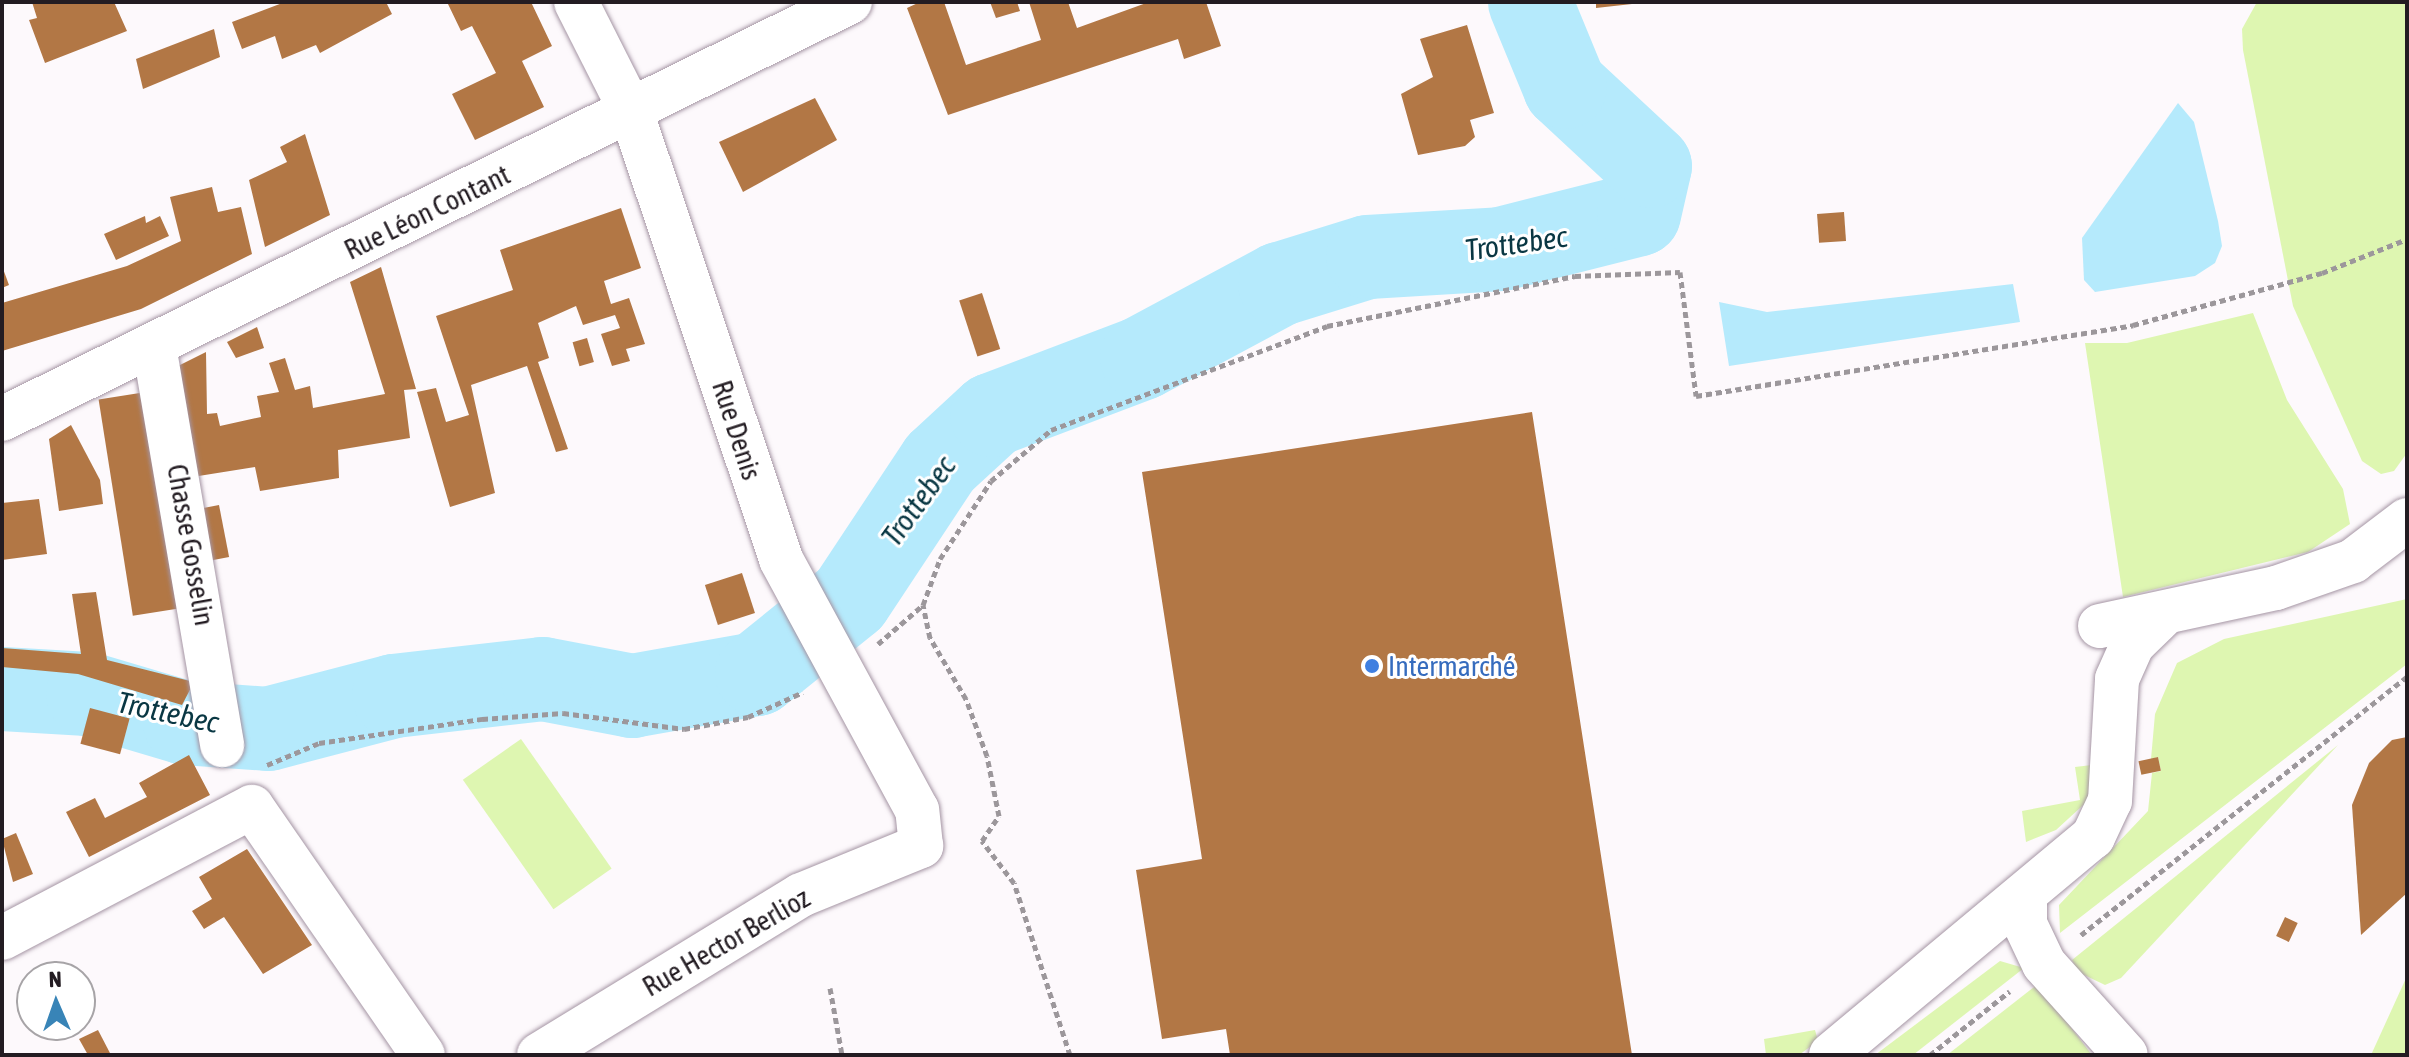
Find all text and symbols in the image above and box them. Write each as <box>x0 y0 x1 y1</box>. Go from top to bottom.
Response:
street label: Rue Léon Contant <box>339 157 515 267</box>
water label: Trottebec <box>1463 218 1569 268</box>
street label: Rue Denis <box>705 376 769 484</box>
water label: Trottebec <box>873 449 963 553</box>
street label: Chasse Gosselin <box>160 462 222 628</box>
place label: Intermarché <box>1388 649 1516 683</box>
marker: Intermarché <box>1363 657 1381 675</box>
water label: Trottebec <box>114 684 222 740</box>
street label: Rue Hector Berlioz <box>636 881 816 1003</box>
north arrow <box>16 961 96 1041</box>
text: N <box>48 966 62 992</box>

